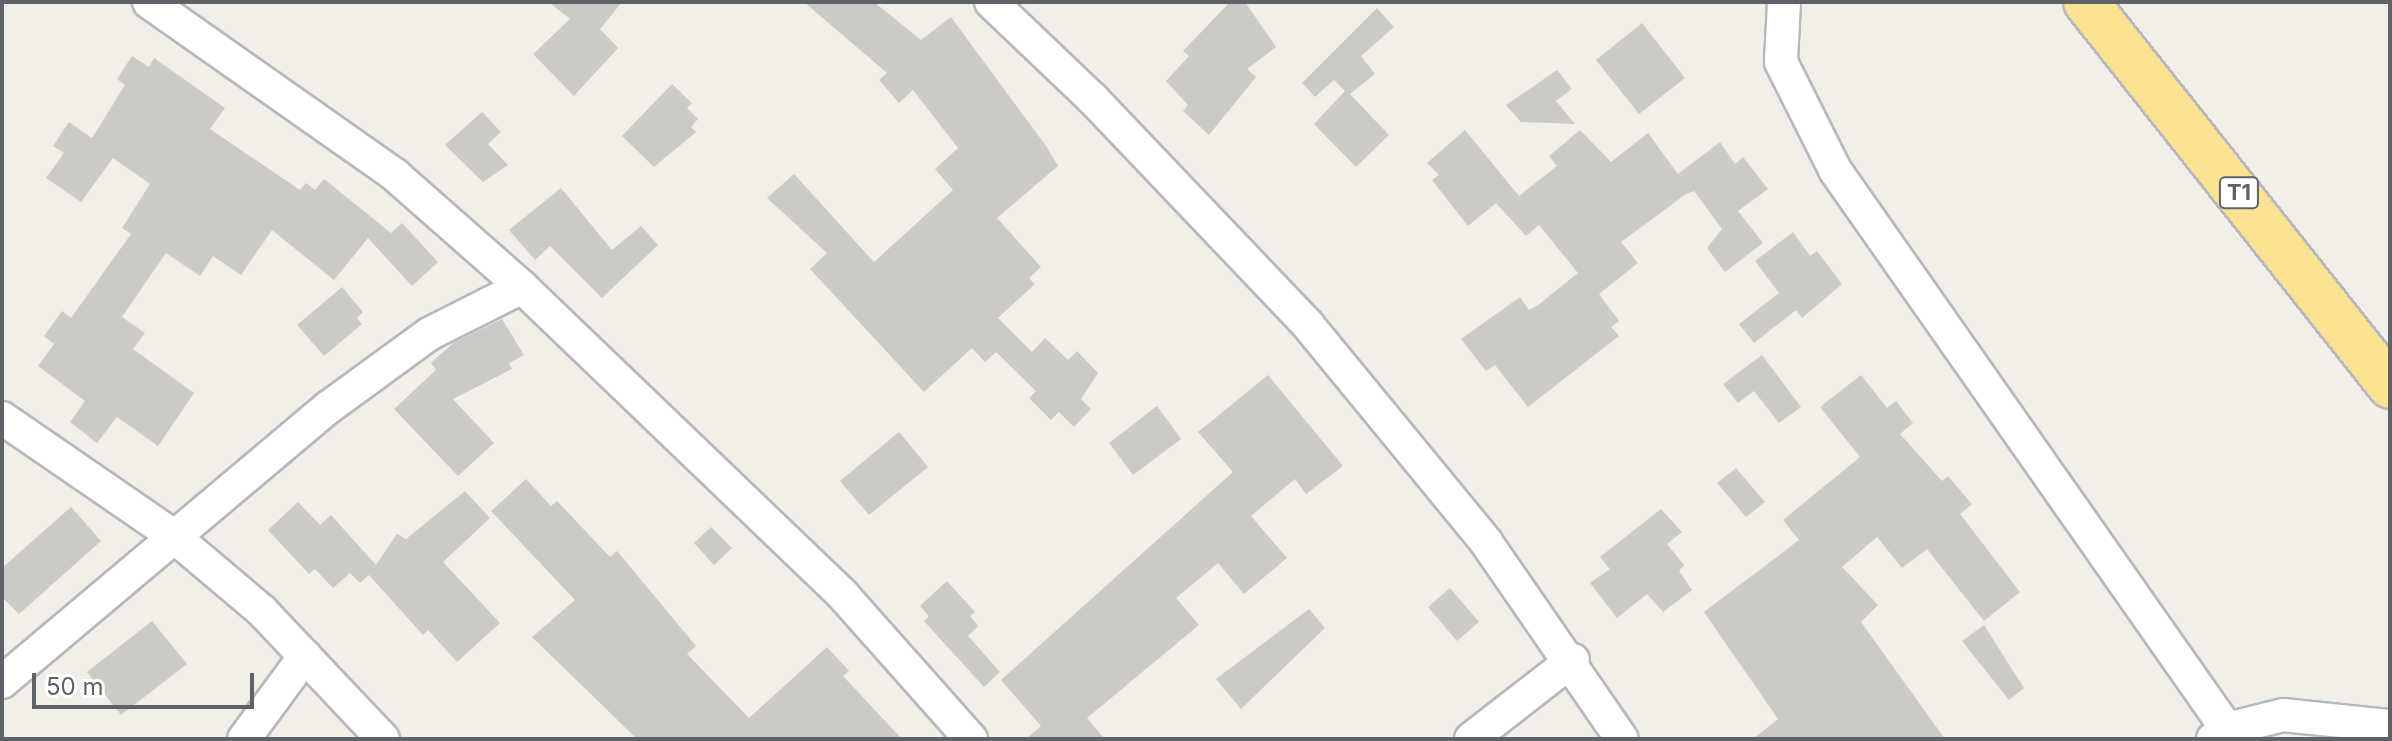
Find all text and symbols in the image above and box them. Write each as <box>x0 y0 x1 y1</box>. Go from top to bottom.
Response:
road number: T1 <box>2217 175 2261 211</box>
scale bar <box>36 657 258 707</box>
text: 50 m <box>46 672 104 701</box>

